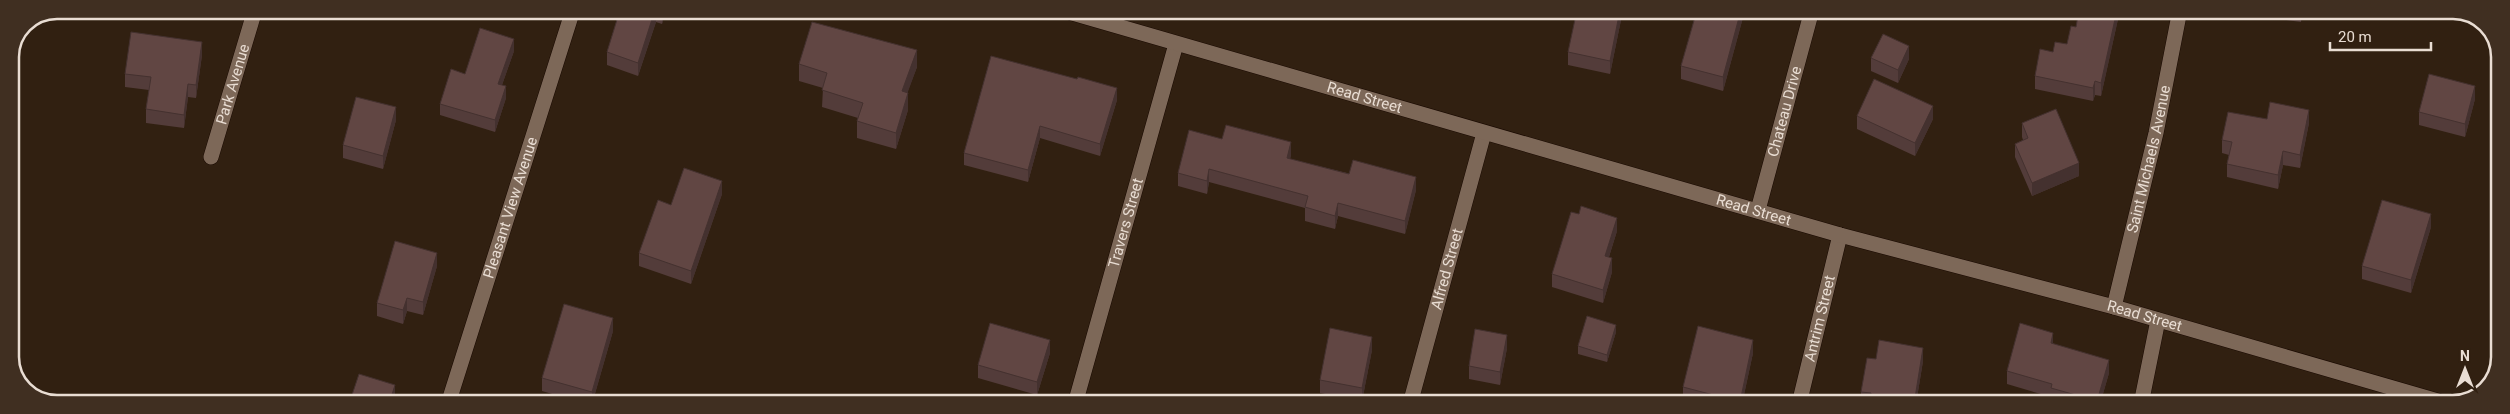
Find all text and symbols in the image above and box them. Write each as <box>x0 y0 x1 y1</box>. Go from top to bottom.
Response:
scale bar <box>2330 20 2431 52</box>
text: 20 m <box>2338 28 2372 46</box>
street label: Park Avenue <box>212 42 253 127</box>
street label: Chateau Drive <box>1764 64 1805 159</box>
street label: Read Street <box>1325 78 1404 117</box>
street label: Saint Michaels Avenue <box>2123 84 2174 235</box>
street label: Pleasant View Avenue <box>479 135 541 281</box>
street label: Travers Street <box>1105 176 1147 270</box>
street label: Read Street <box>1714 191 1793 229</box>
street label: Alfred Street <box>1427 226 1467 312</box>
street label: Antrim Street <box>1801 273 1839 364</box>
street label: Read Street <box>2105 297 2184 335</box>
north arrow <box>2440 344 2490 394</box>
text: N <box>2460 348 2470 364</box>

